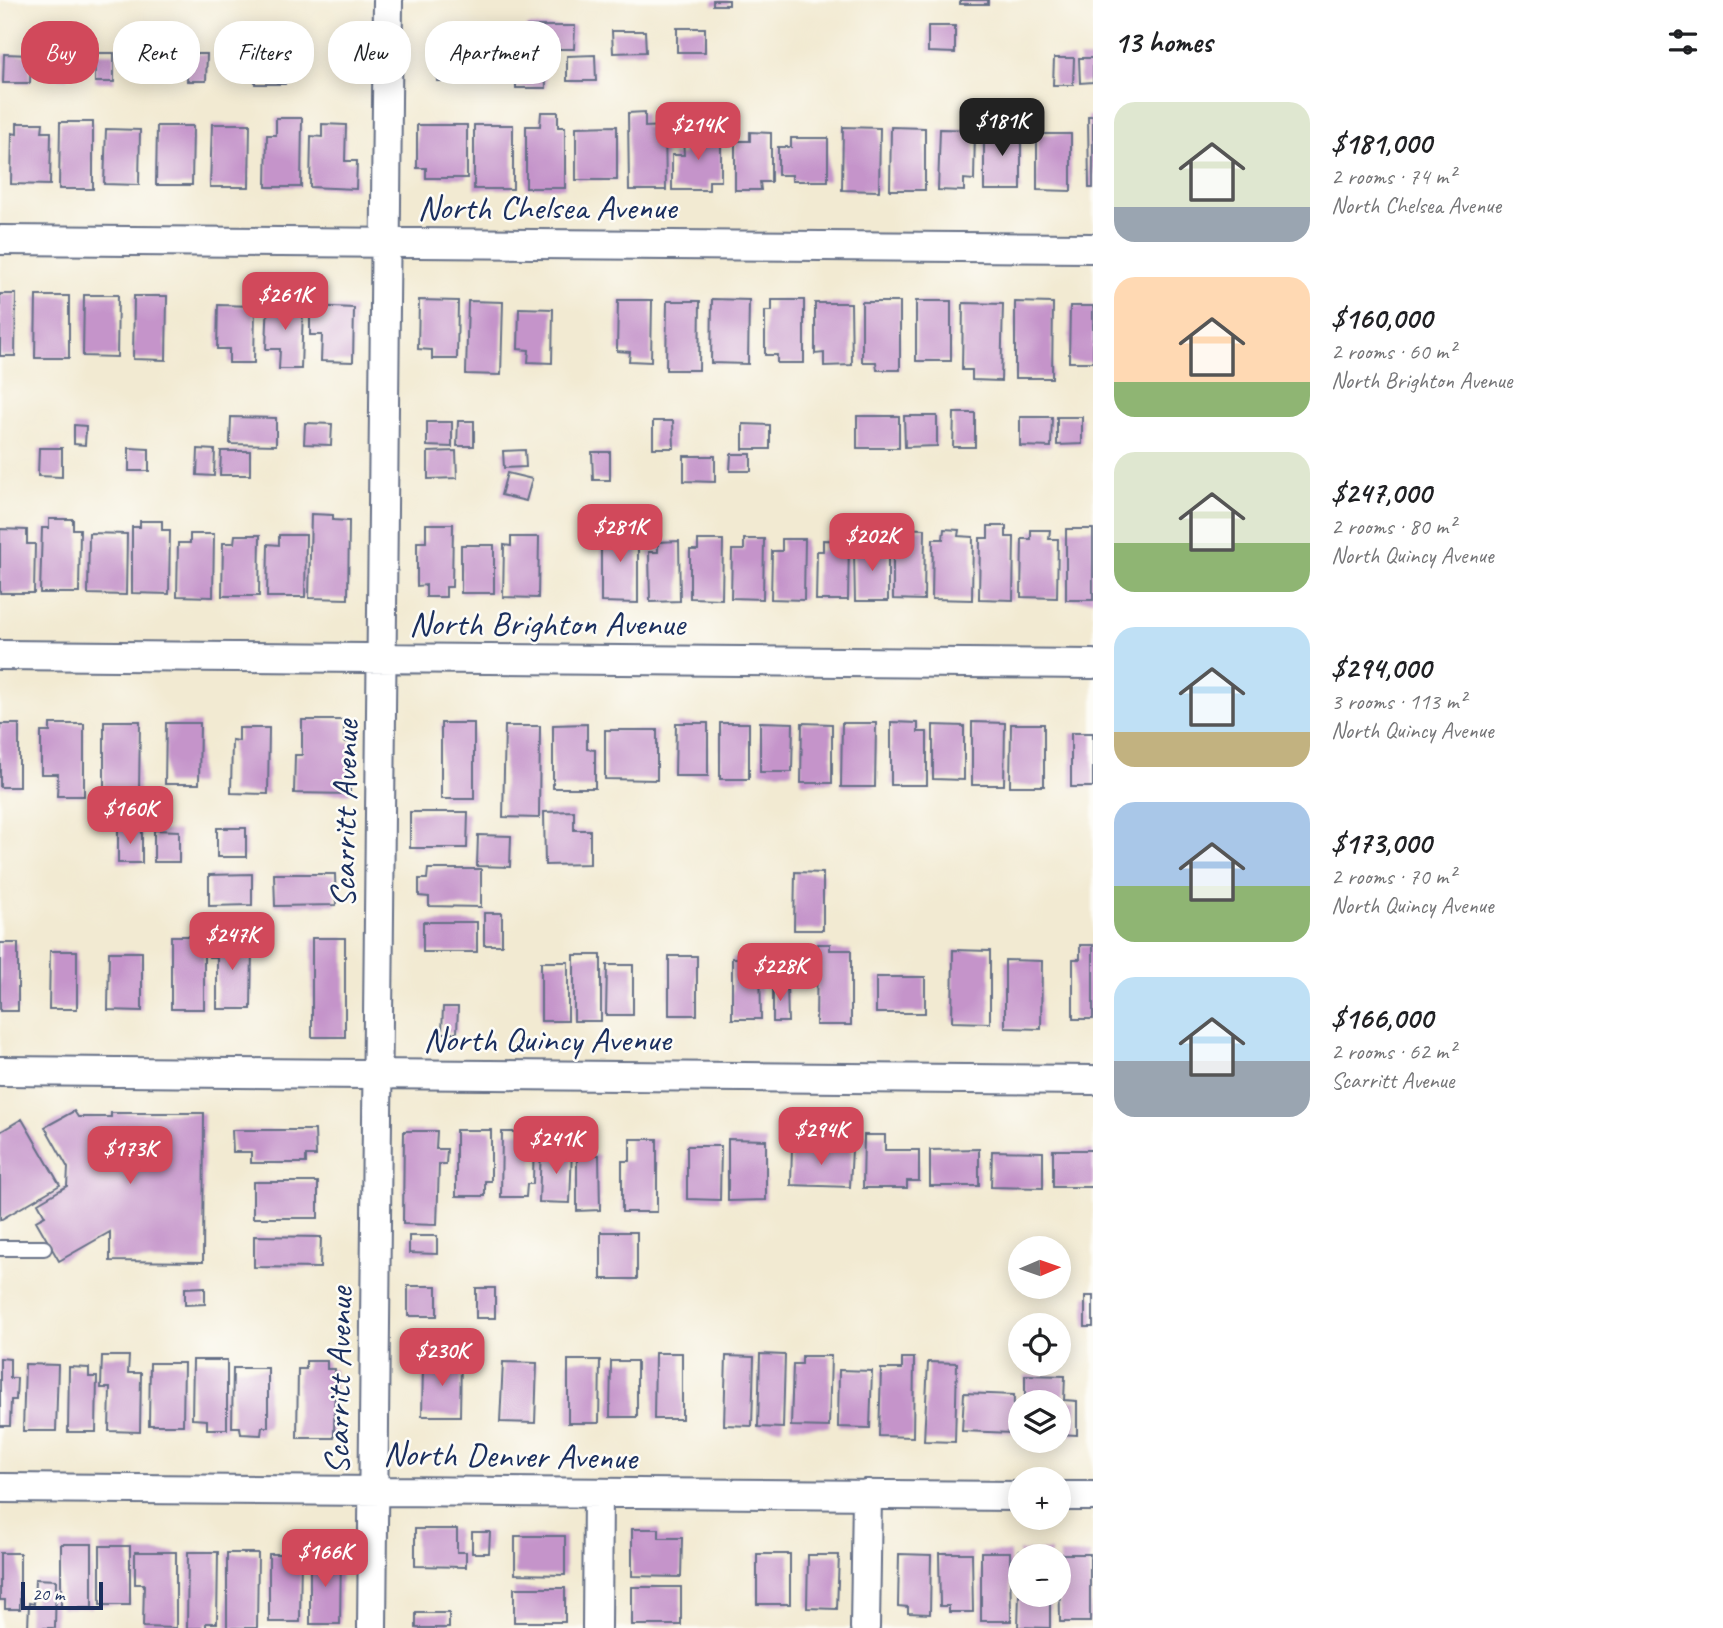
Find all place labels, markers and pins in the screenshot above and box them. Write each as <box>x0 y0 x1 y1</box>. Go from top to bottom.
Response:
pin: $181K <box>953 99 1051 158</box>
pin: $214K <box>649 102 747 162</box>
pin: $261K <box>236 272 334 332</box>
pin: $281K <box>571 504 669 564</box>
pin: $202K <box>823 514 921 573</box>
pin: $160K <box>81 786 179 846</box>
pin: $247K <box>183 912 281 972</box>
pin: $228K <box>731 944 829 1003</box>
pin: $294K <box>772 1108 870 1167</box>
pin: $241K <box>507 1116 605 1176</box>
pin: $173K <box>81 1126 179 1186</box>
pin: $230K <box>393 1328 491 1388</box>
pin: $166K <box>276 1530 374 1589</box>

